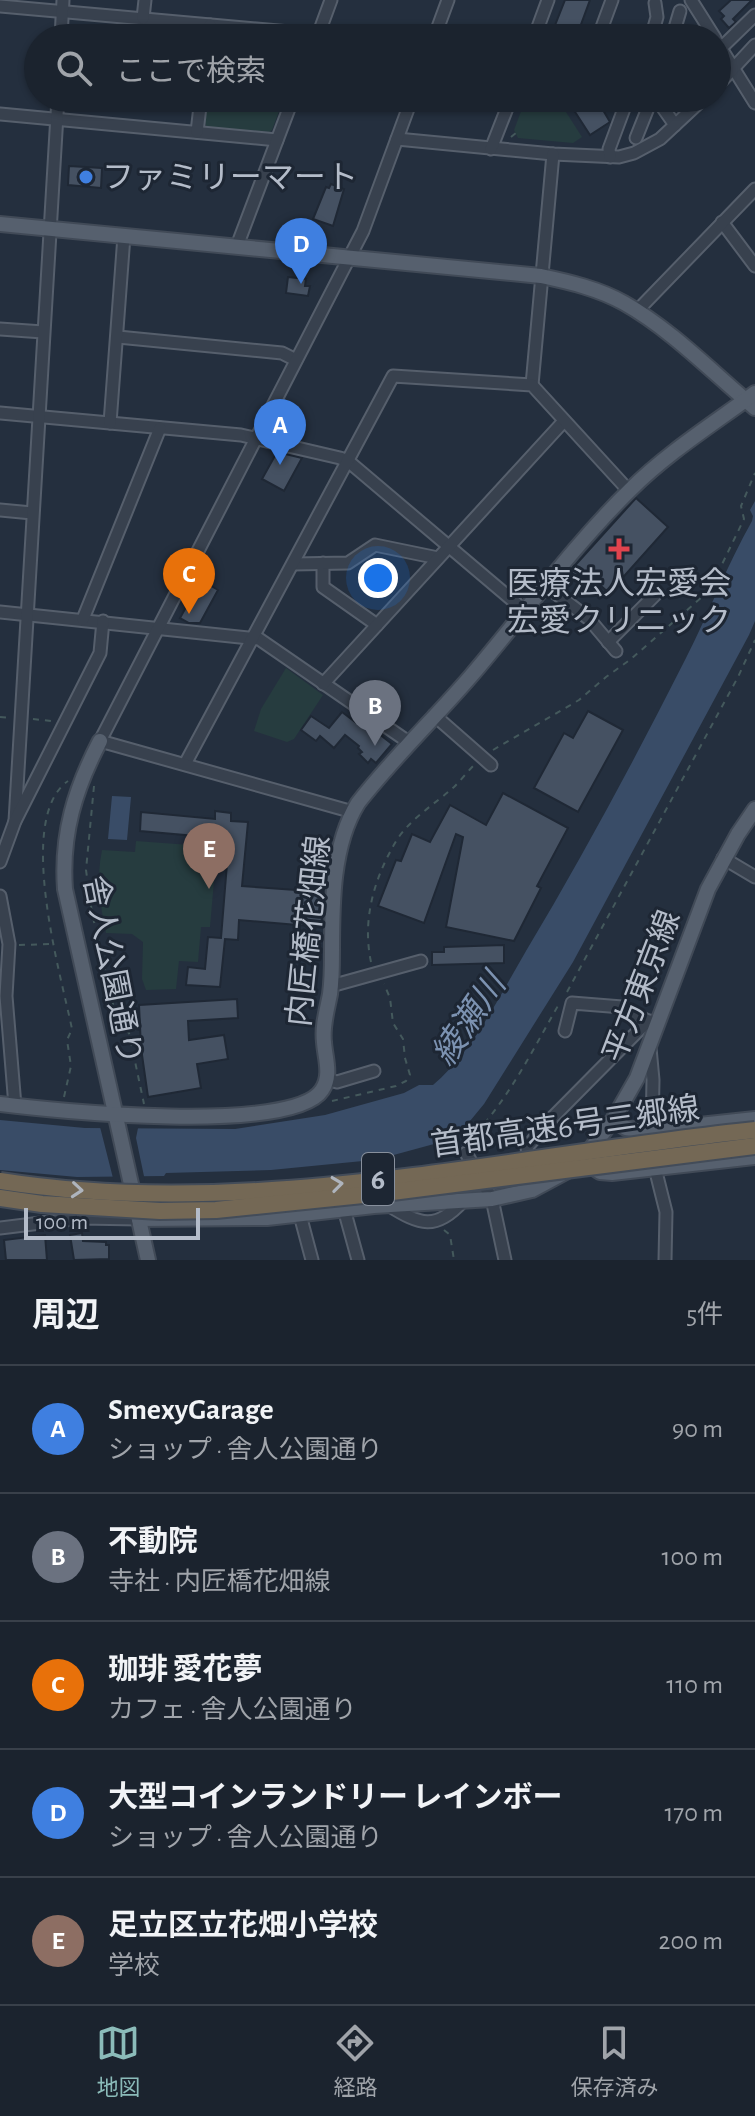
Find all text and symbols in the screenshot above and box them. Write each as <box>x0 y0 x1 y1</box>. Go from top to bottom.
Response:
search box <box>24 24 731 112</box>
icon: search <box>52 46 96 90</box>
text: ここで検索 <box>116 57 266 87</box>
place label: ファミリーマート <box>102 162 358 194</box>
marker: ファミリーマート <box>77 168 95 186</box>
pin: D <box>275 218 327 284</box>
pin: A <box>254 399 306 465</box>
marker: 医療法人宏愛会 宏愛クリニック <box>608 538 630 560</box>
pin: C <box>163 548 215 614</box>
your location <box>358 558 398 598</box>
place label: 医療法人宏愛会 宏愛クリニック <box>507 566 731 637</box>
pin: B <box>349 680 401 746</box>
pin: E <box>183 823 235 889</box>
street label: 内匠橋花畑線 <box>281 834 335 1028</box>
street label: 舎人公園通り <box>78 873 148 1067</box>
street label: 平方東京線 <box>596 905 686 1067</box>
water label: 綾瀬川 <box>425 965 514 1072</box>
street label: 首都高速6号三郷線 <box>428 1090 702 1162</box>
road number: 6 <box>362 1153 394 1205</box>
one-way arrow <box>330 1176 344 1193</box>
one-way arrow <box>71 1181 84 1198</box>
scale bar <box>24 1204 200 1240</box>
text: 100 m <box>36 1211 88 1233</box>
text: 周辺 <box>32 1299 100 1333</box>
text: 5件 <box>686 1302 723 1328</box>
text: SmexyGarage <box>108 1395 274 1425</box>
text: A <box>50 1416 66 1442</box>
text: 90 m <box>672 1416 723 1442</box>
text: ショップ · 舎人公園通り <box>108 1437 383 1463</box>
text: 不動院 <box>108 1527 198 1557</box>
text: B <box>50 1544 66 1570</box>
text: 100 m <box>662 1544 723 1570</box>
text: 寺社 · 内匠橋花畑線 <box>108 1569 331 1595</box>
text: 珈琲 愛花夢 <box>108 1655 263 1685</box>
text: C <box>51 1672 65 1698</box>
text: 110 m <box>666 1672 723 1698</box>
text: カフェ · 舎人公園通り <box>108 1697 357 1723</box>
text: 大型コインランドリー レインボー <box>108 1783 563 1813</box>
text: D <box>49 1800 67 1826</box>
text: 170 m <box>664 1800 723 1826</box>
text: ショップ · 舎人公園通り <box>108 1825 383 1851</box>
text: 足立区立花畑小学校 <box>108 1911 378 1941</box>
text: E <box>51 1928 65 1954</box>
text: 200 m <box>659 1928 723 1954</box>
text: 学校 <box>108 1953 160 1979</box>
tab: 地図 <box>96 2021 141 2101</box>
tab: 経路 <box>333 2021 378 2101</box>
tab: 保存済み <box>570 2021 659 2101</box>

